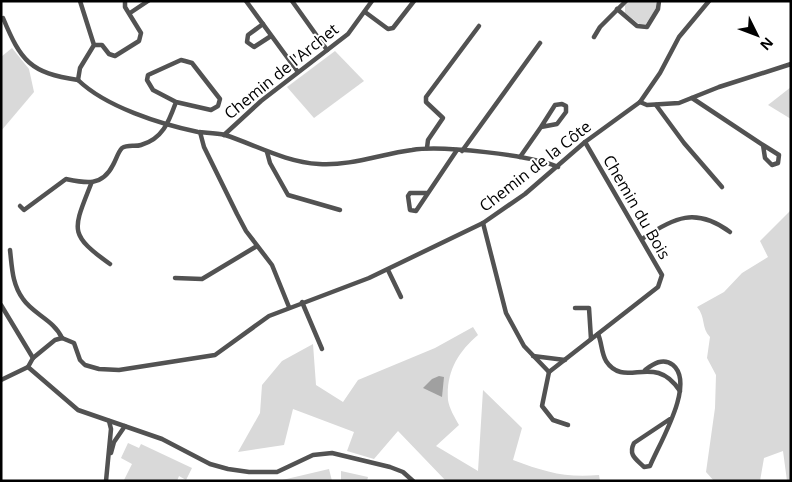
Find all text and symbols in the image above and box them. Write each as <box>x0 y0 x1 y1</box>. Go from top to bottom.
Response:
north arrow <box>732 10 782 60</box>
street label: Chemin de l'Archet <box>219 18 343 124</box>
text: N <box>756 33 778 55</box>
street label: Chemin de la Côte <box>475 115 595 217</box>
street label: Chemin du Bois <box>598 151 676 263</box>

